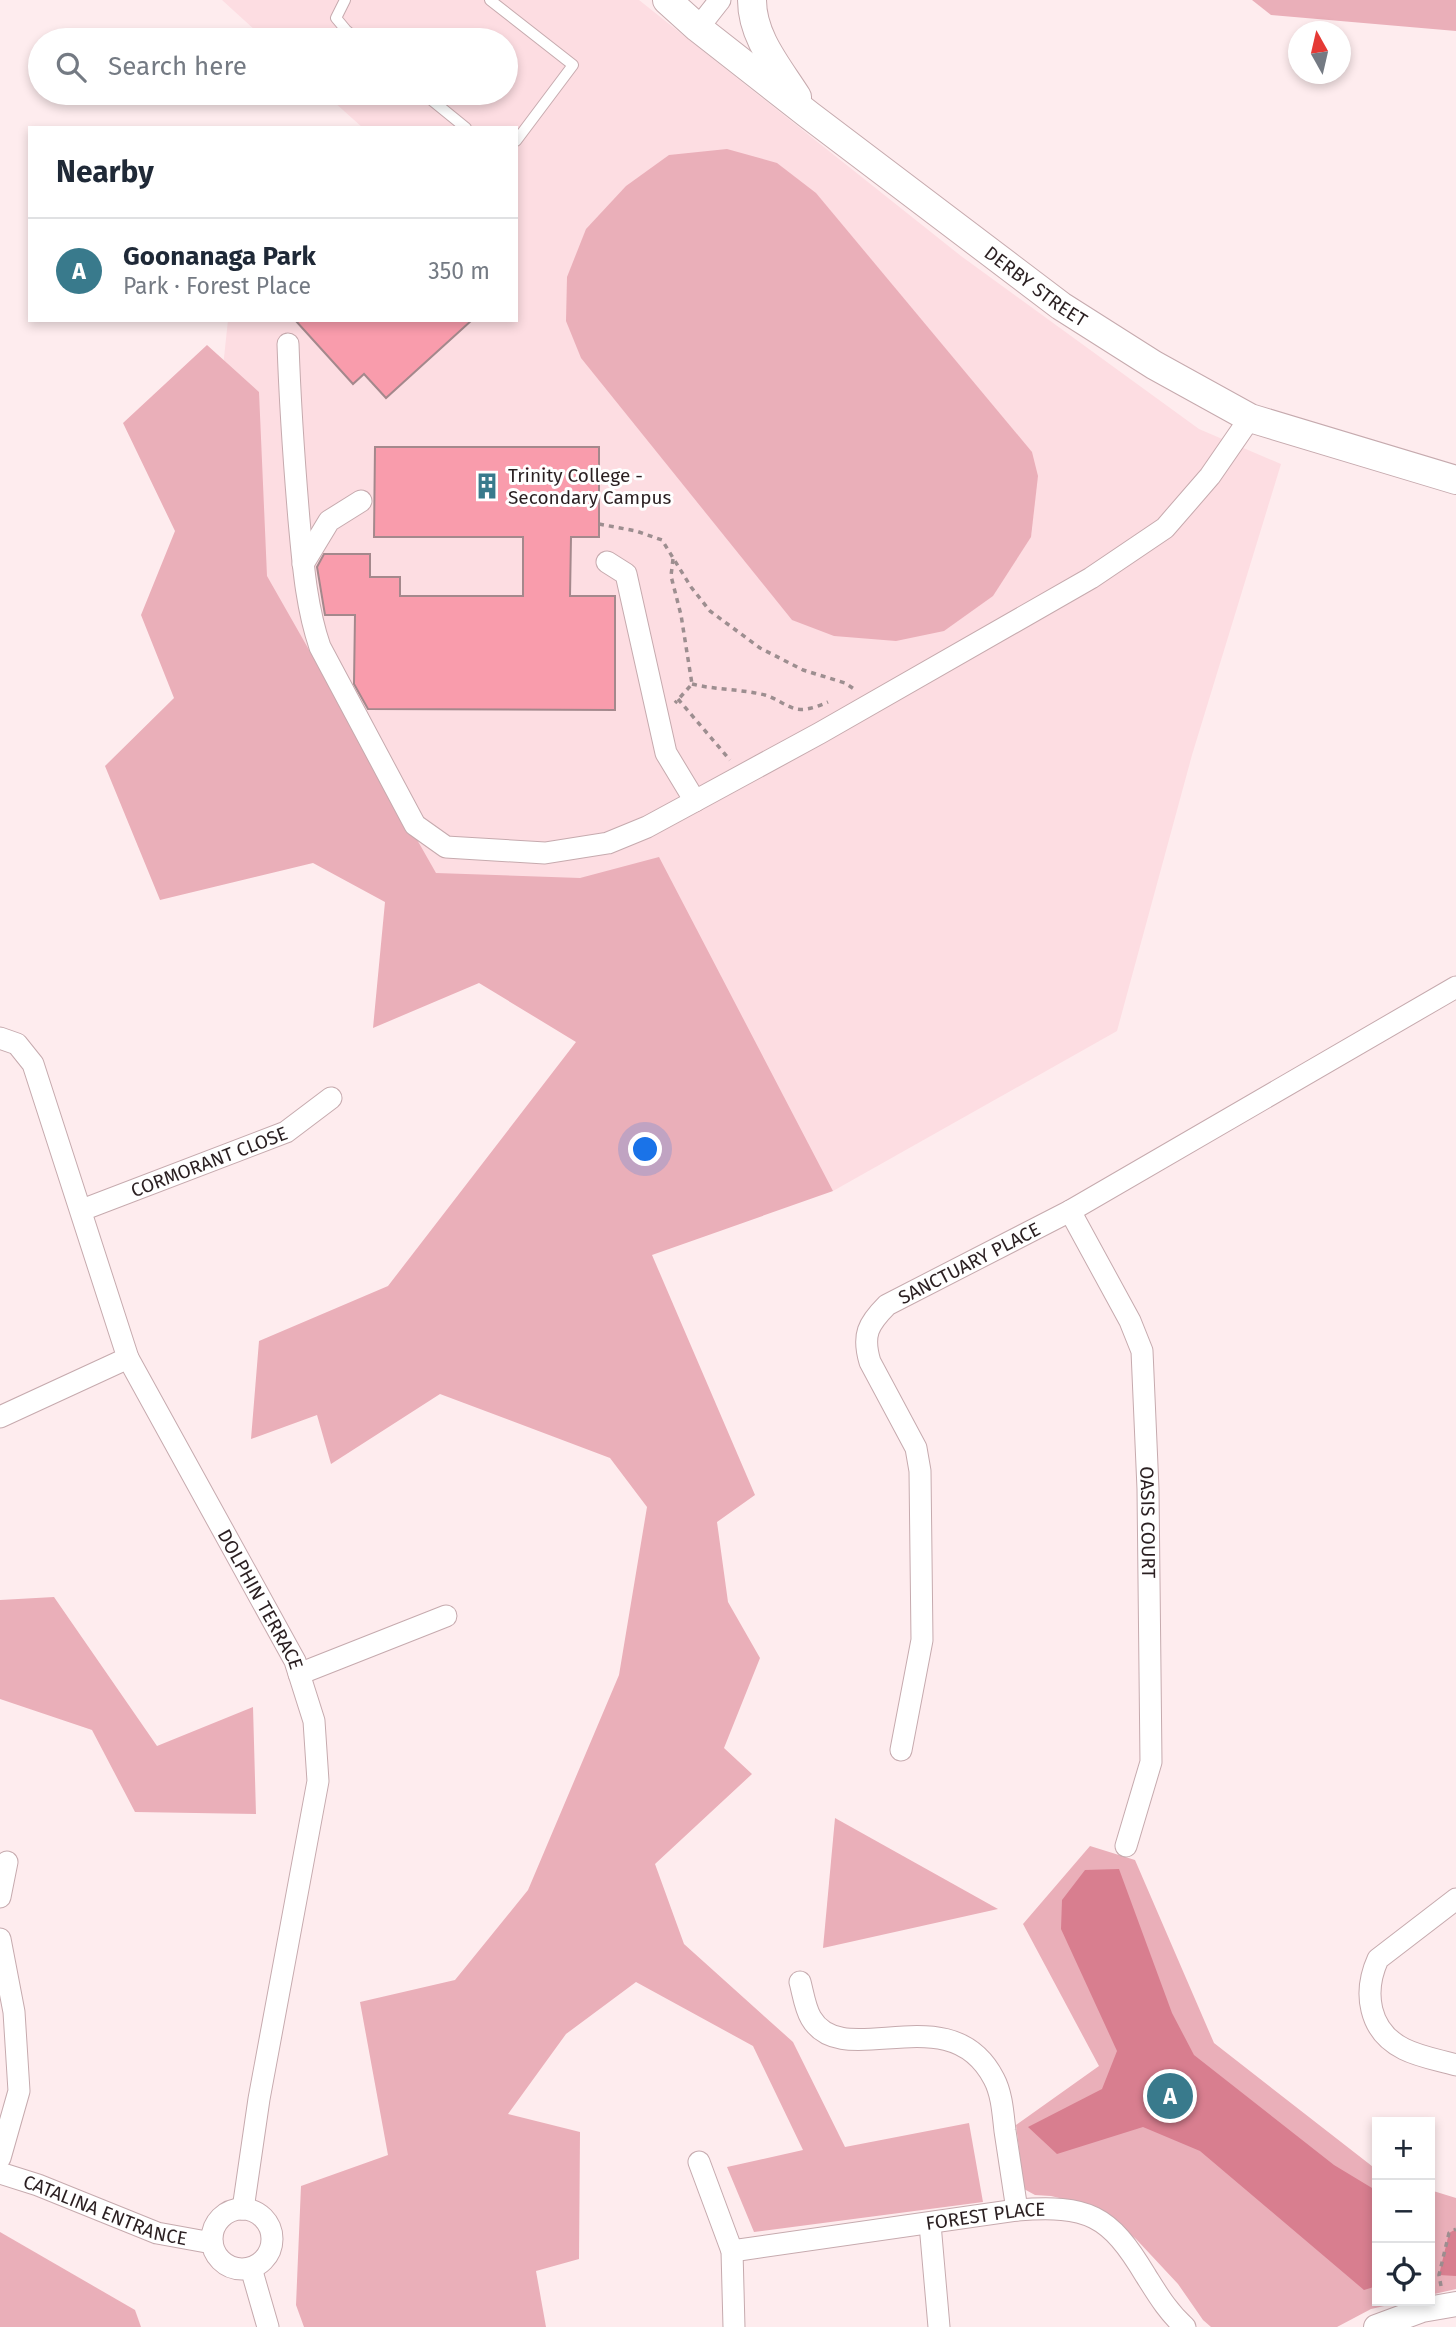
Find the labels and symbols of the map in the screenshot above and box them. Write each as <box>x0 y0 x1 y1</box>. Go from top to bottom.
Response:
north arrow <box>1288 21 1351 84</box>
street label: DERBY STREET <box>980 241 1092 332</box>
place label: Trinity College - Secondary Campus <box>508 464 671 509</box>
building icon: Trinity College - Secondary Campus <box>472 471 502 501</box>
street label: CORMORANT CLOSE <box>128 1122 291 1202</box>
your location <box>628 1132 662 1166</box>
street label: SANCTUARY PLACE <box>895 1217 1044 1309</box>
street label: OASIS COURT <box>1135 1466 1160 1579</box>
street label: DOLPHIN TERRACE <box>213 1525 308 1672</box>
pin: A <box>1147 2070 1193 2122</box>
street label: CATALINA ENTRANCE <box>20 2170 189 2250</box>
street label: FOREST PLACE <box>924 2198 1046 2235</box>

